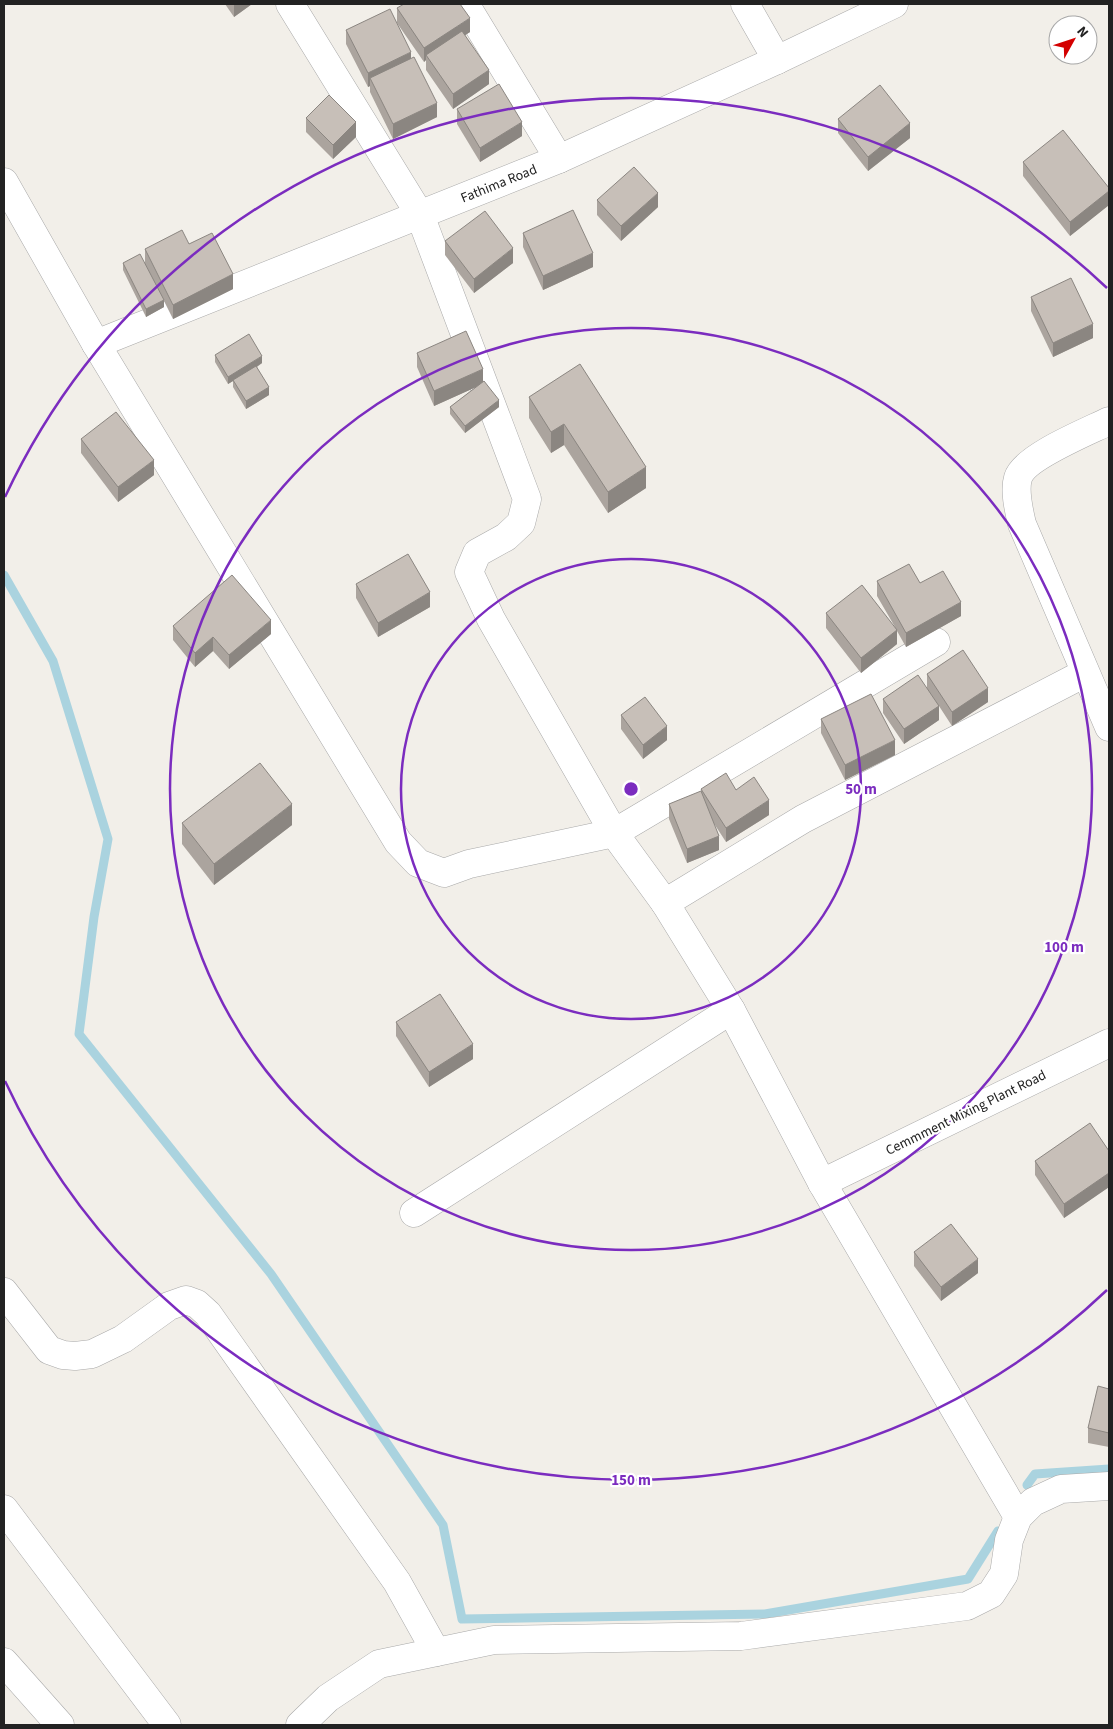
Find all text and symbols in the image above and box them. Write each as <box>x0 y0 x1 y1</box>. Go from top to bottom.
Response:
north arrow <box>1048 15 1098 65</box>
text: N <box>1072 22 1093 42</box>
street label: Fathima Road <box>458 160 540 208</box>
text: 50 m <box>845 779 877 800</box>
centre of rings <box>622 780 640 798</box>
text: 100 m <box>1044 937 1084 958</box>
street label: Cemmment Mixing Plant Road <box>882 1065 1050 1161</box>
text: 150 m <box>611 1470 651 1491</box>

